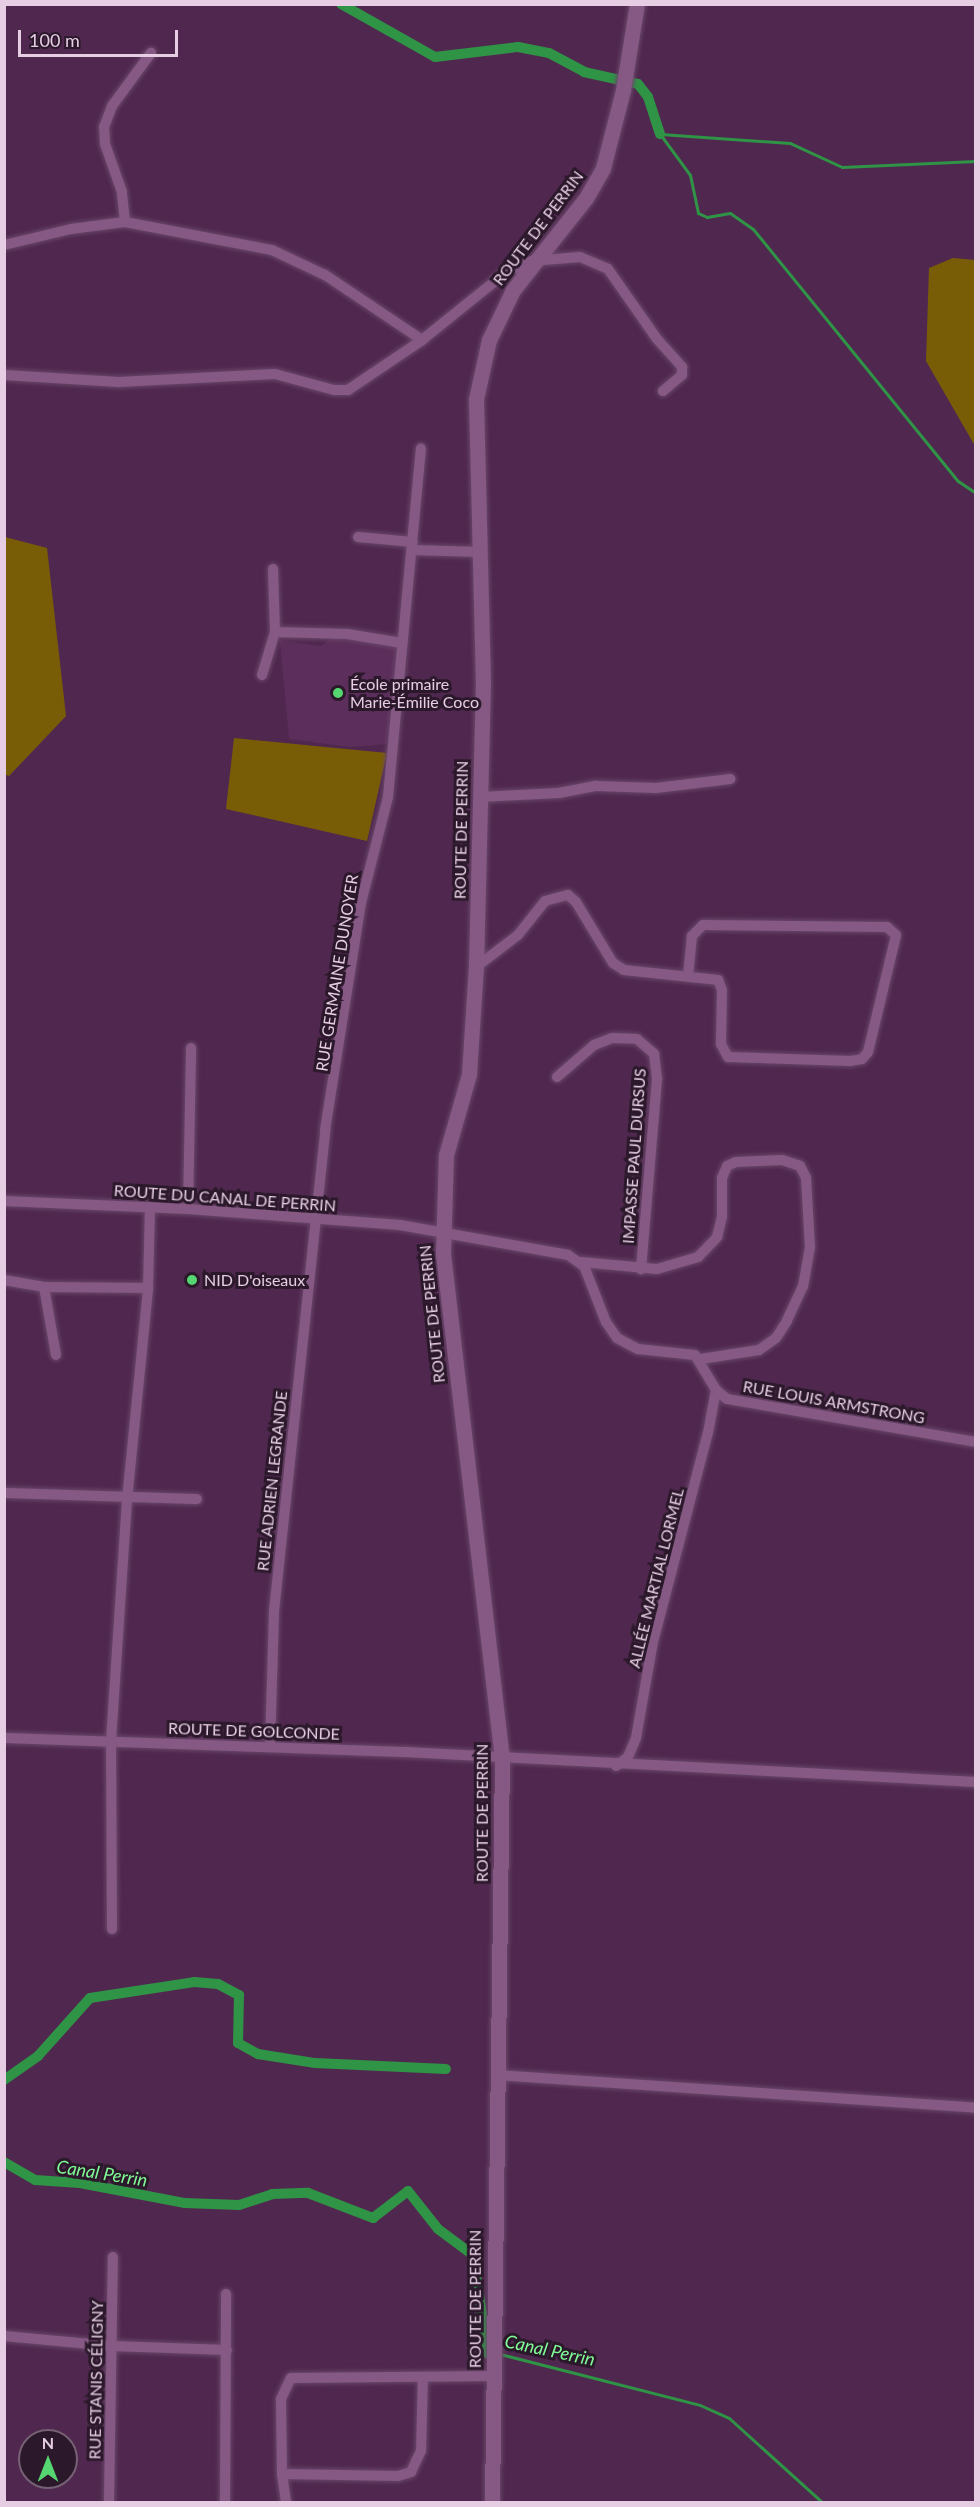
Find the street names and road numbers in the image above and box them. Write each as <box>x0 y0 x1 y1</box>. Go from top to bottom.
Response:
street label: ROUTE DE PERRIN <box>489 167 587 289</box>
street label: ROUTE DE PERRIN <box>450 761 472 899</box>
street label: RUE GERMAINE DUNOYER <box>312 873 362 1073</box>
street label: IMPASSE PAUL DURSUS <box>618 1067 650 1245</box>
street label: ROUTE DU CANAL DE PERRIN <box>113 1181 337 1215</box>
street label: ROUTE DE PERRIN <box>415 1244 449 1384</box>
street label: RUE LOUIS ARMSTRONG <box>741 1376 927 1428</box>
street label: RUE ADRIEN LEGRANDE <box>253 1390 291 1572</box>
street label: ALLÉE MARTIAL LORMEL <box>624 1486 688 1670</box>
street label: ROUTE DE GOLCONDE <box>168 1718 340 1744</box>
street label: ROUTE DE PERRIN <box>472 1744 492 1882</box>
street label: ROUTE DE PERRIN <box>465 2230 485 2368</box>
street label: RUE STANIS CÉLIGNY <box>85 2300 107 2460</box>

